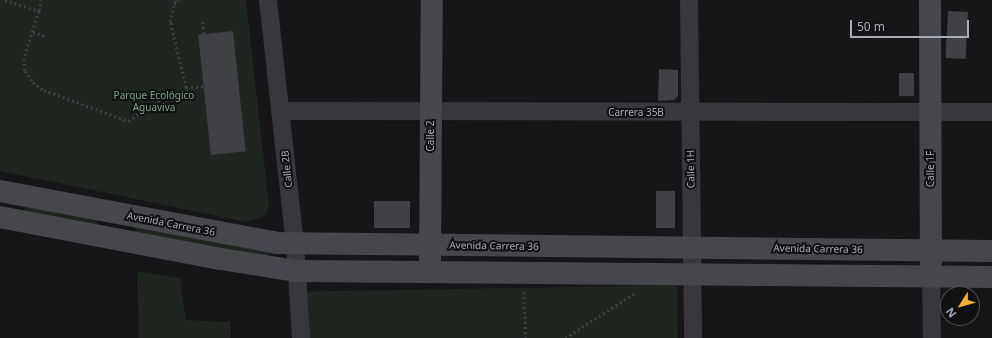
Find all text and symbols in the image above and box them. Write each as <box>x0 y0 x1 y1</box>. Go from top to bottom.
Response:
scale bar <box>852 12 971 38</box>
text: 50 m <box>857 18 885 35</box>
park label: Parque Ecológico Aguaviva <box>114 89 194 112</box>
street label: Carrera 35B <box>608 107 664 119</box>
street label: Calle 2 <box>425 120 437 152</box>
street label: Calle 2B <box>279 150 295 188</box>
street label: Calle 1H <box>685 150 697 188</box>
street label: Calle 1F <box>925 151 937 187</box>
street label: Avenida Carrera 36 <box>126 210 216 238</box>
street label: Avenida Carrera 36 <box>449 239 539 253</box>
street label: Avenida Carrera 36 <box>773 242 863 256</box>
north arrow <box>940 286 980 326</box>
text: N <box>942 305 960 321</box>

